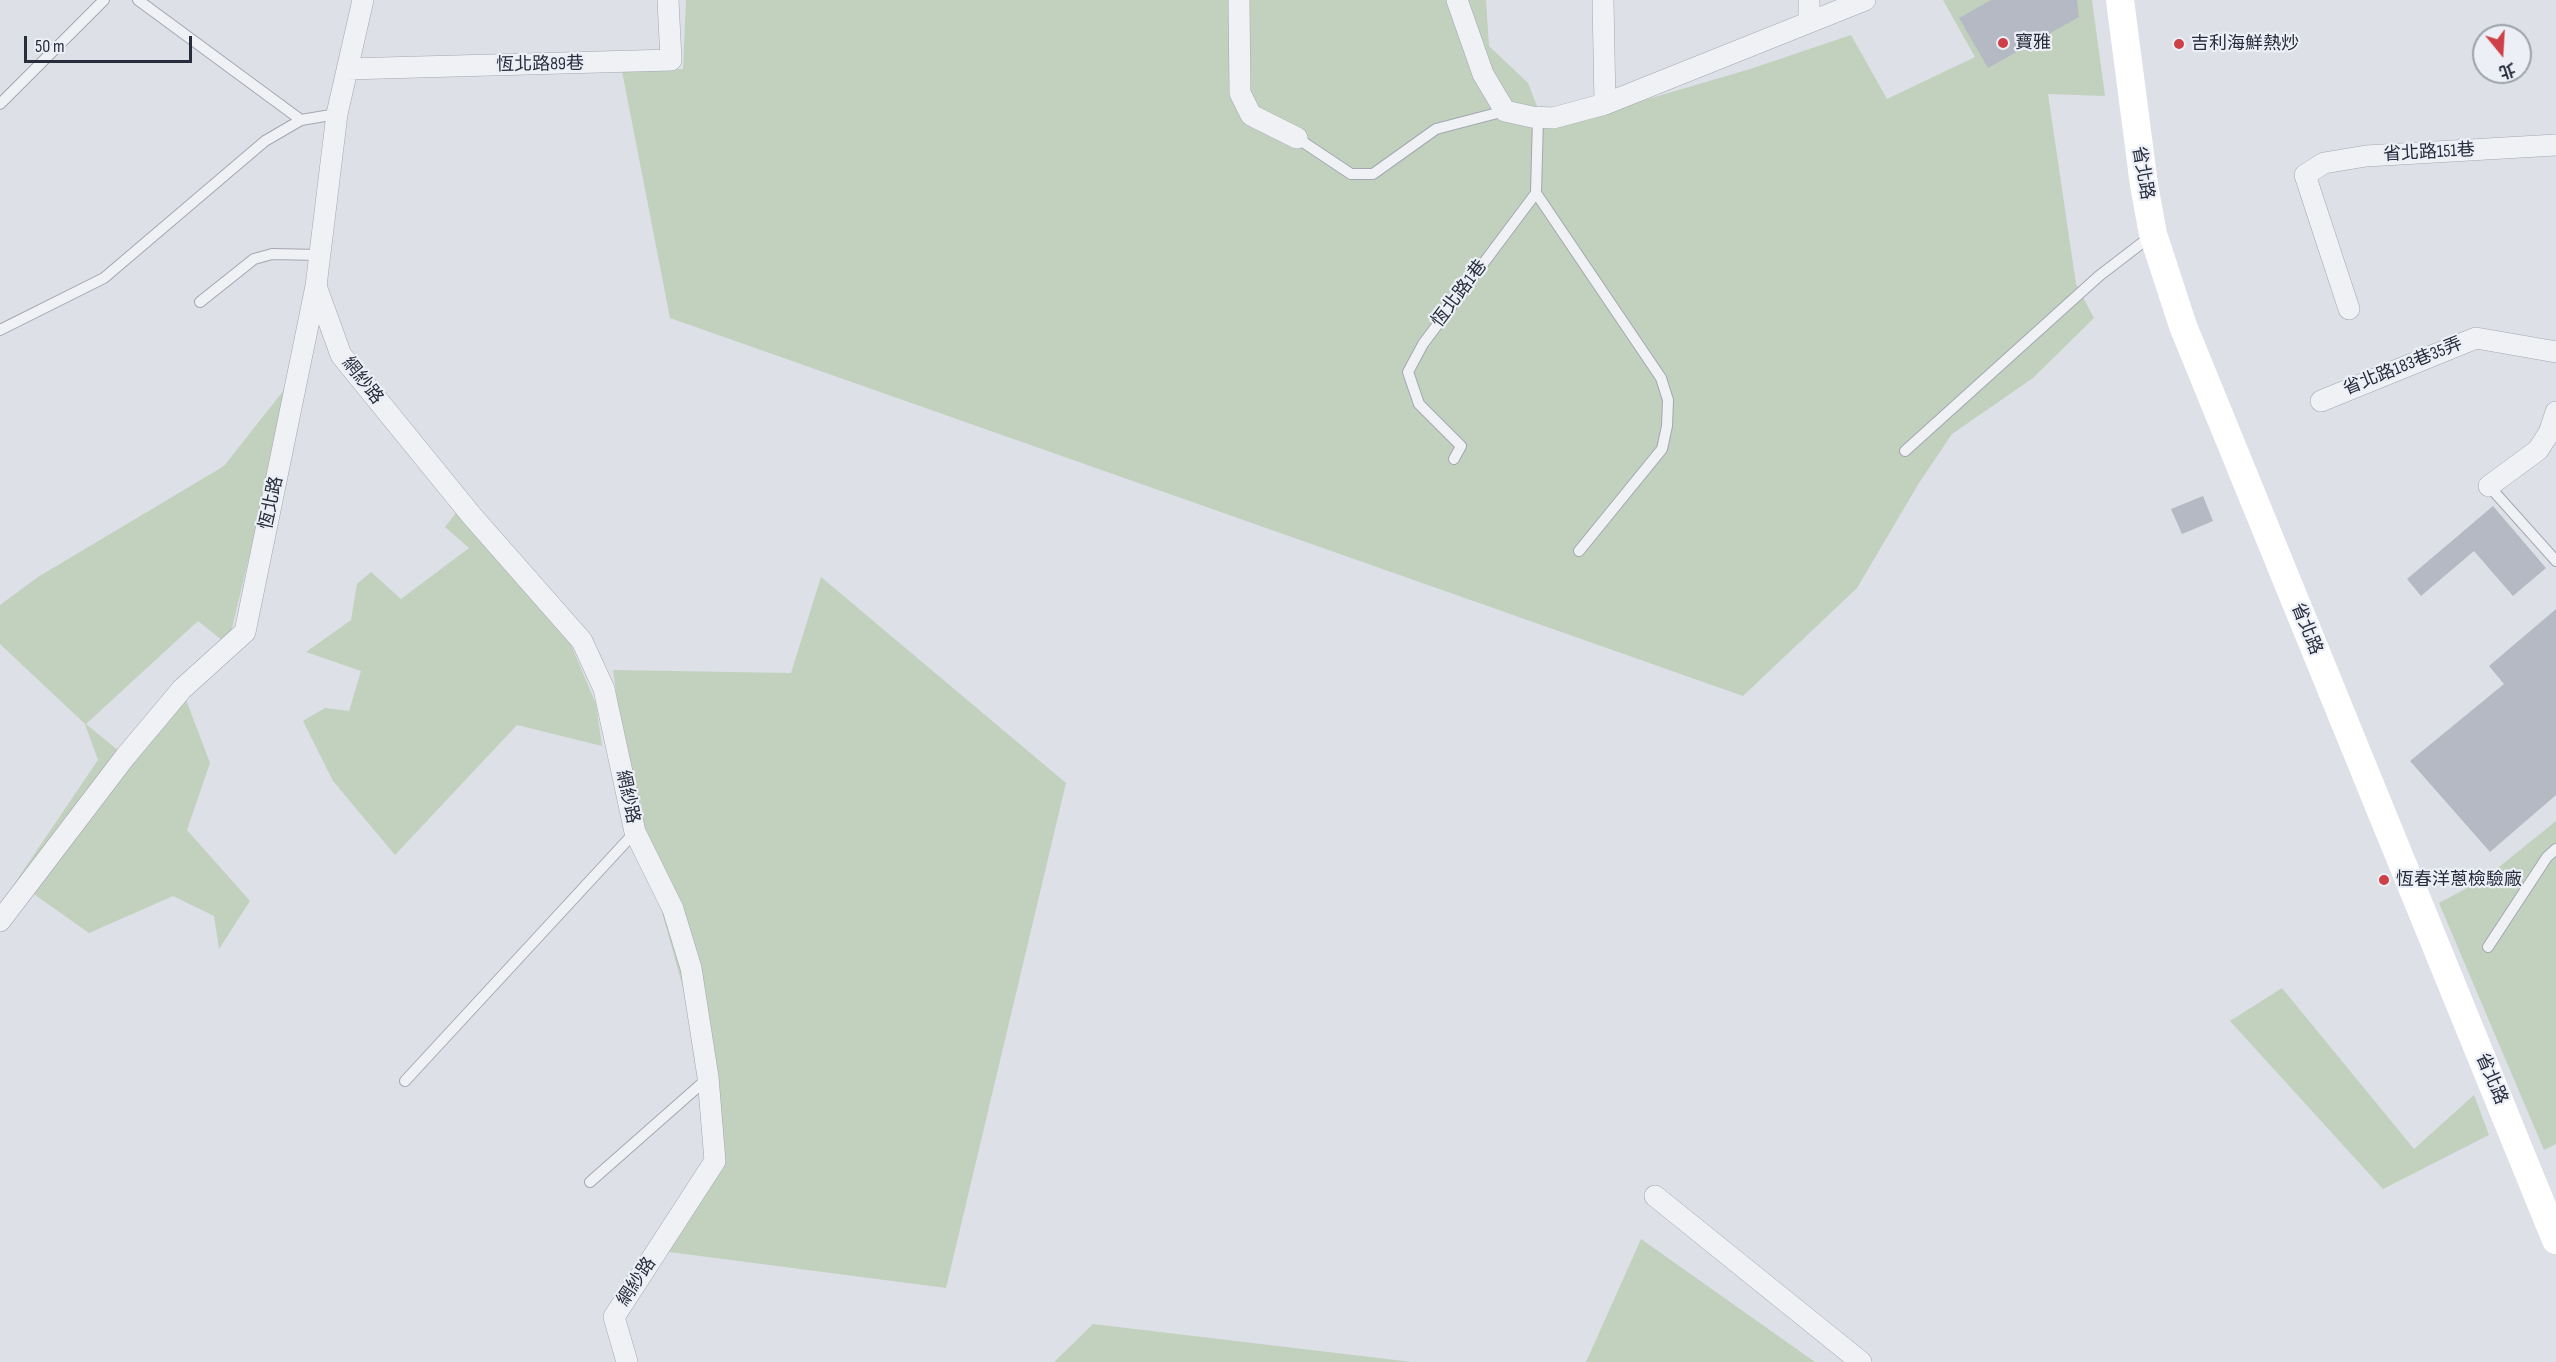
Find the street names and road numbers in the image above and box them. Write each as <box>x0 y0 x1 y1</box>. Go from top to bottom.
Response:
street label: 恆北路89巷 <box>496 53 584 77</box>
street label: 省北路151巷 <box>2383 140 2475 166</box>
street label: 省北路 <box>2127 145 2157 201</box>
street label: 恆北路1巷 <box>1428 256 1492 332</box>
street label: 省北路183巷35弄 <box>2340 333 2466 401</box>
street label: 網紗路 <box>337 353 387 409</box>
street label: 恆北路 <box>256 474 288 532</box>
street label: 省北路 <box>2286 600 2326 658</box>
street label: 網紗路 <box>611 768 643 826</box>
street label: 省北路 <box>2471 1050 2511 1108</box>
street label: 網紗路 <box>613 1254 661 1310</box>

